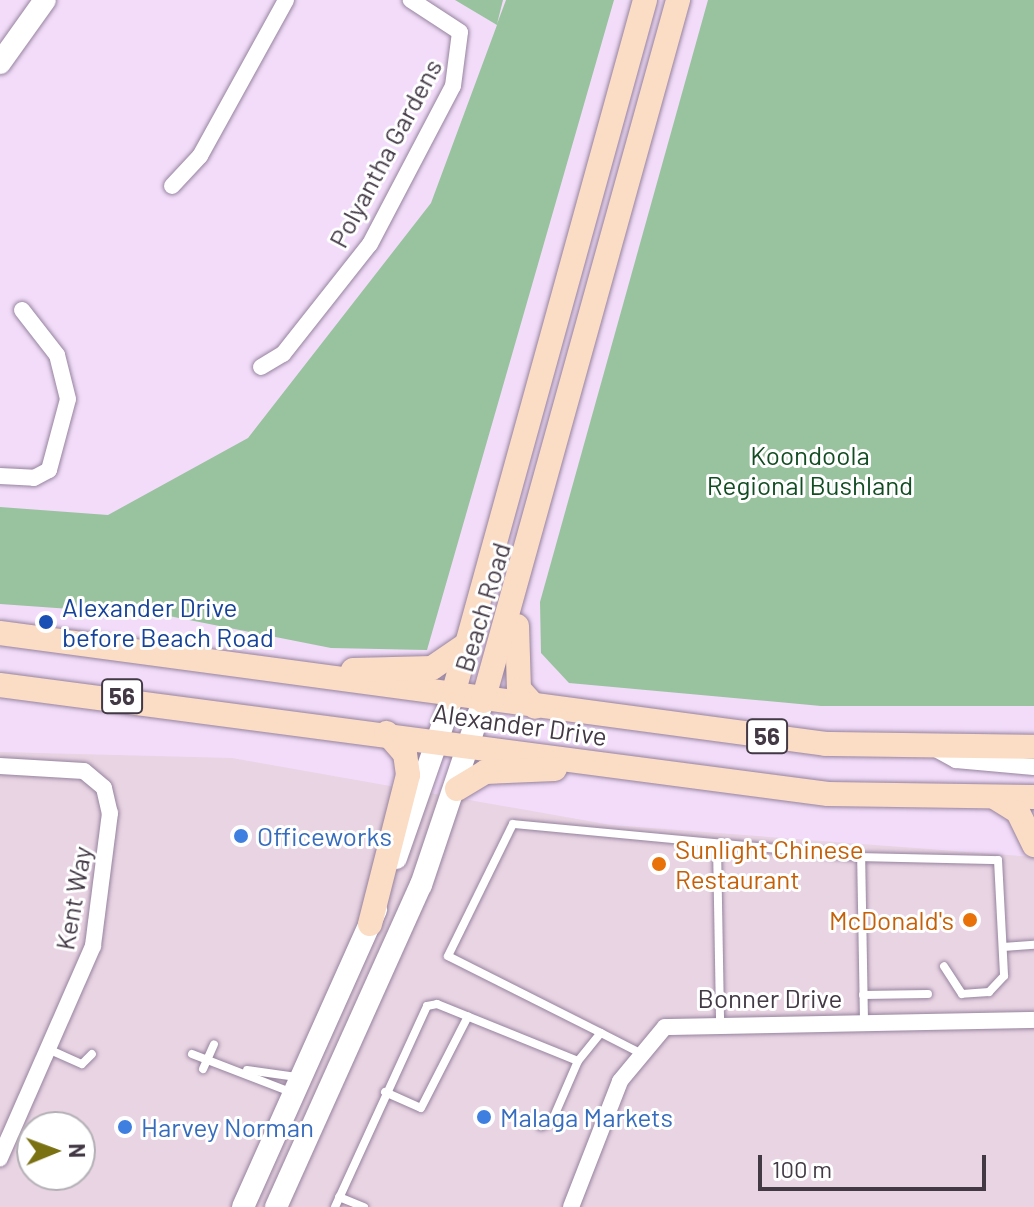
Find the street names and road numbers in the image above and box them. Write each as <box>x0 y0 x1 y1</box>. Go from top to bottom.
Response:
street label: Polyantha Gardens <box>322 53 448 253</box>
street label: Beach Road <box>448 539 516 675</box>
road number: 56 <box>100 676 144 716</box>
street label: Alexander Drive <box>431 696 609 752</box>
road number: 56 <box>745 716 789 756</box>
street label: Kent Way <box>49 844 97 952</box>
street label: Bonner Drive <box>698 982 842 1014</box>

